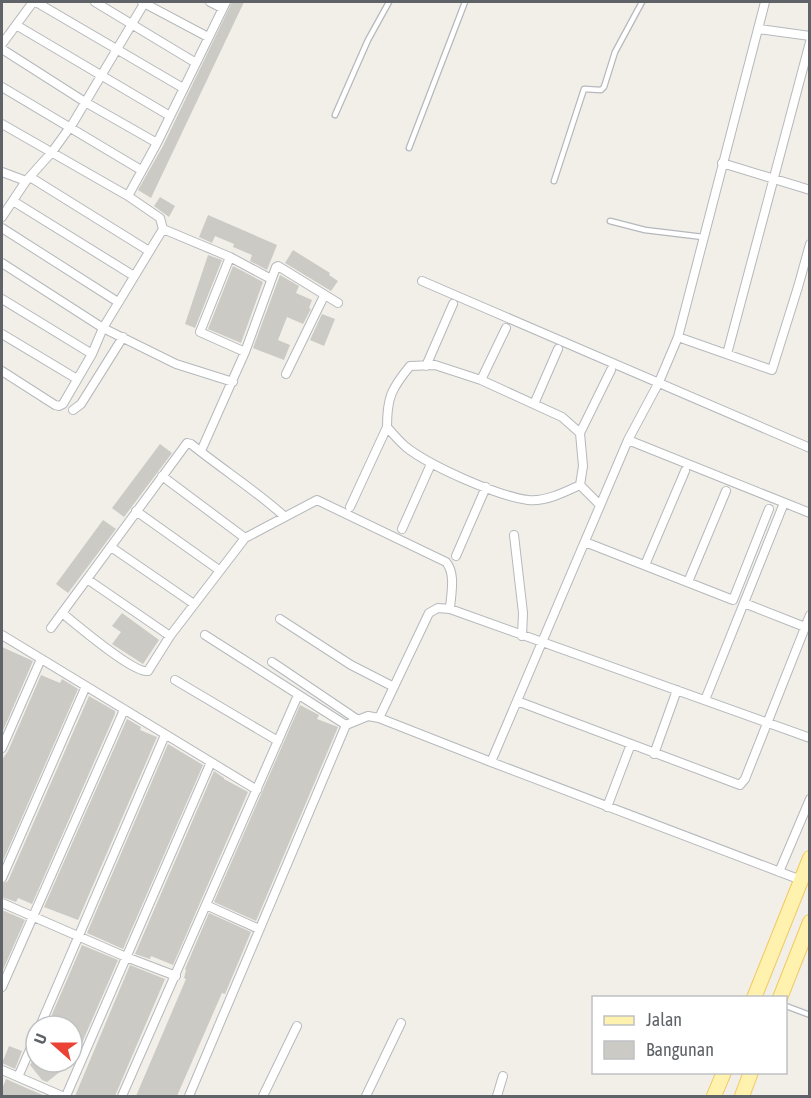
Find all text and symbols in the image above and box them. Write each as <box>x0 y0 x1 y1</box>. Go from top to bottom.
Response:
legend <box>592 996 787 1074</box>
text: Jalan <box>646 1009 682 1030</box>
north arrow <box>24 1014 84 1074</box>
text: U <box>30 1031 50 1046</box>
text: Bangunan <box>646 1039 714 1060</box>

